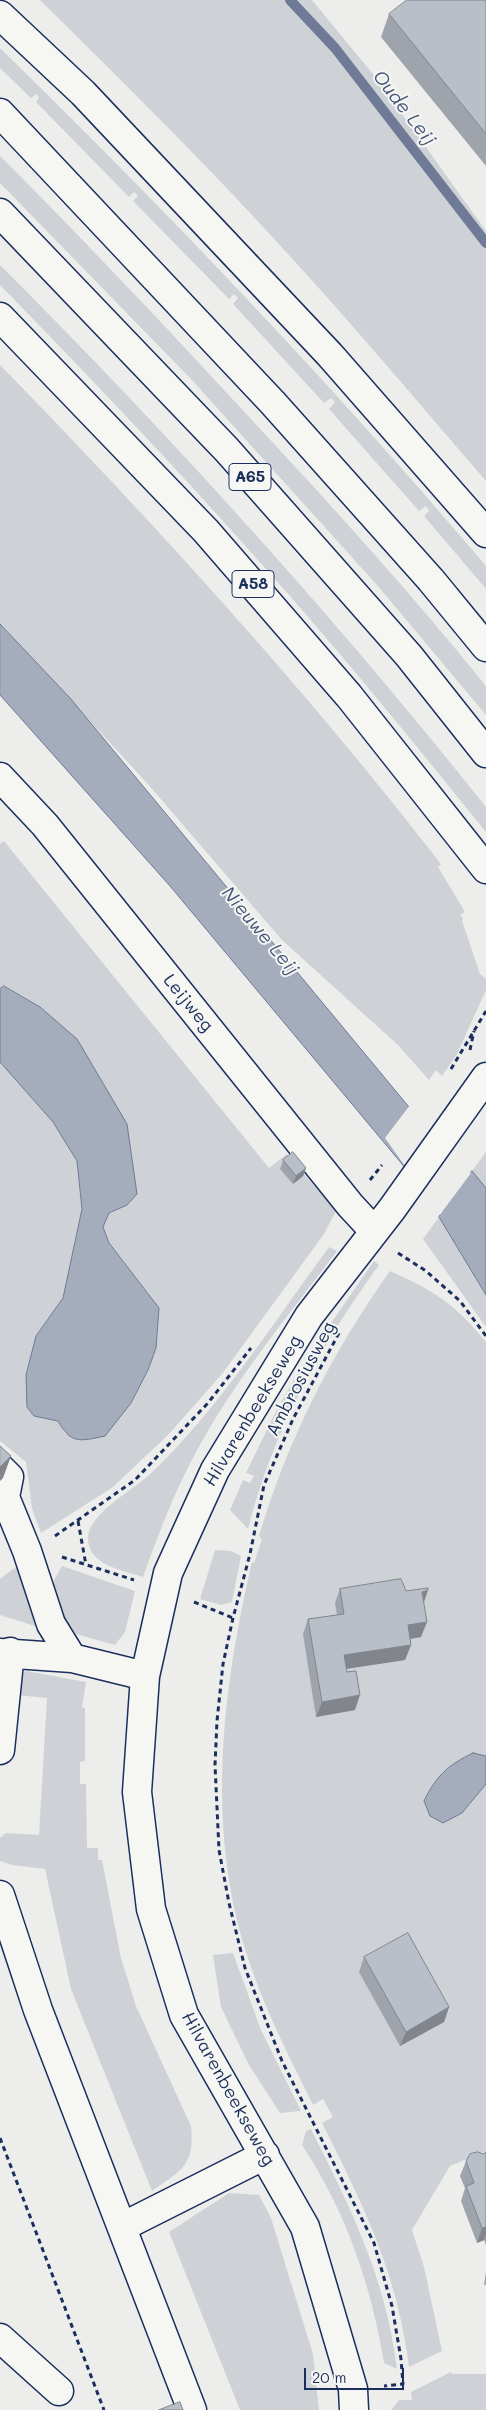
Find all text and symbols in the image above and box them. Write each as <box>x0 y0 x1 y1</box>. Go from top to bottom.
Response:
water label: Oude Leij <box>368 66 440 150</box>
road number: A65 <box>229 464 271 491</box>
road number: A58 <box>232 570 274 598</box>
water label: Nieuwe Leij <box>216 882 304 980</box>
street label: Leijweg <box>158 970 218 1036</box>
street label: Ambrosiusweg <box>262 1318 340 1440</box>
street label: Hilvarenbeekseweg <box>199 1332 307 1490</box>
street label: Hilvarenbeekseweg <box>177 2008 279 2170</box>
scale bar <box>306 2358 406 2390</box>
text: 20 m <box>312 2367 346 2387</box>

